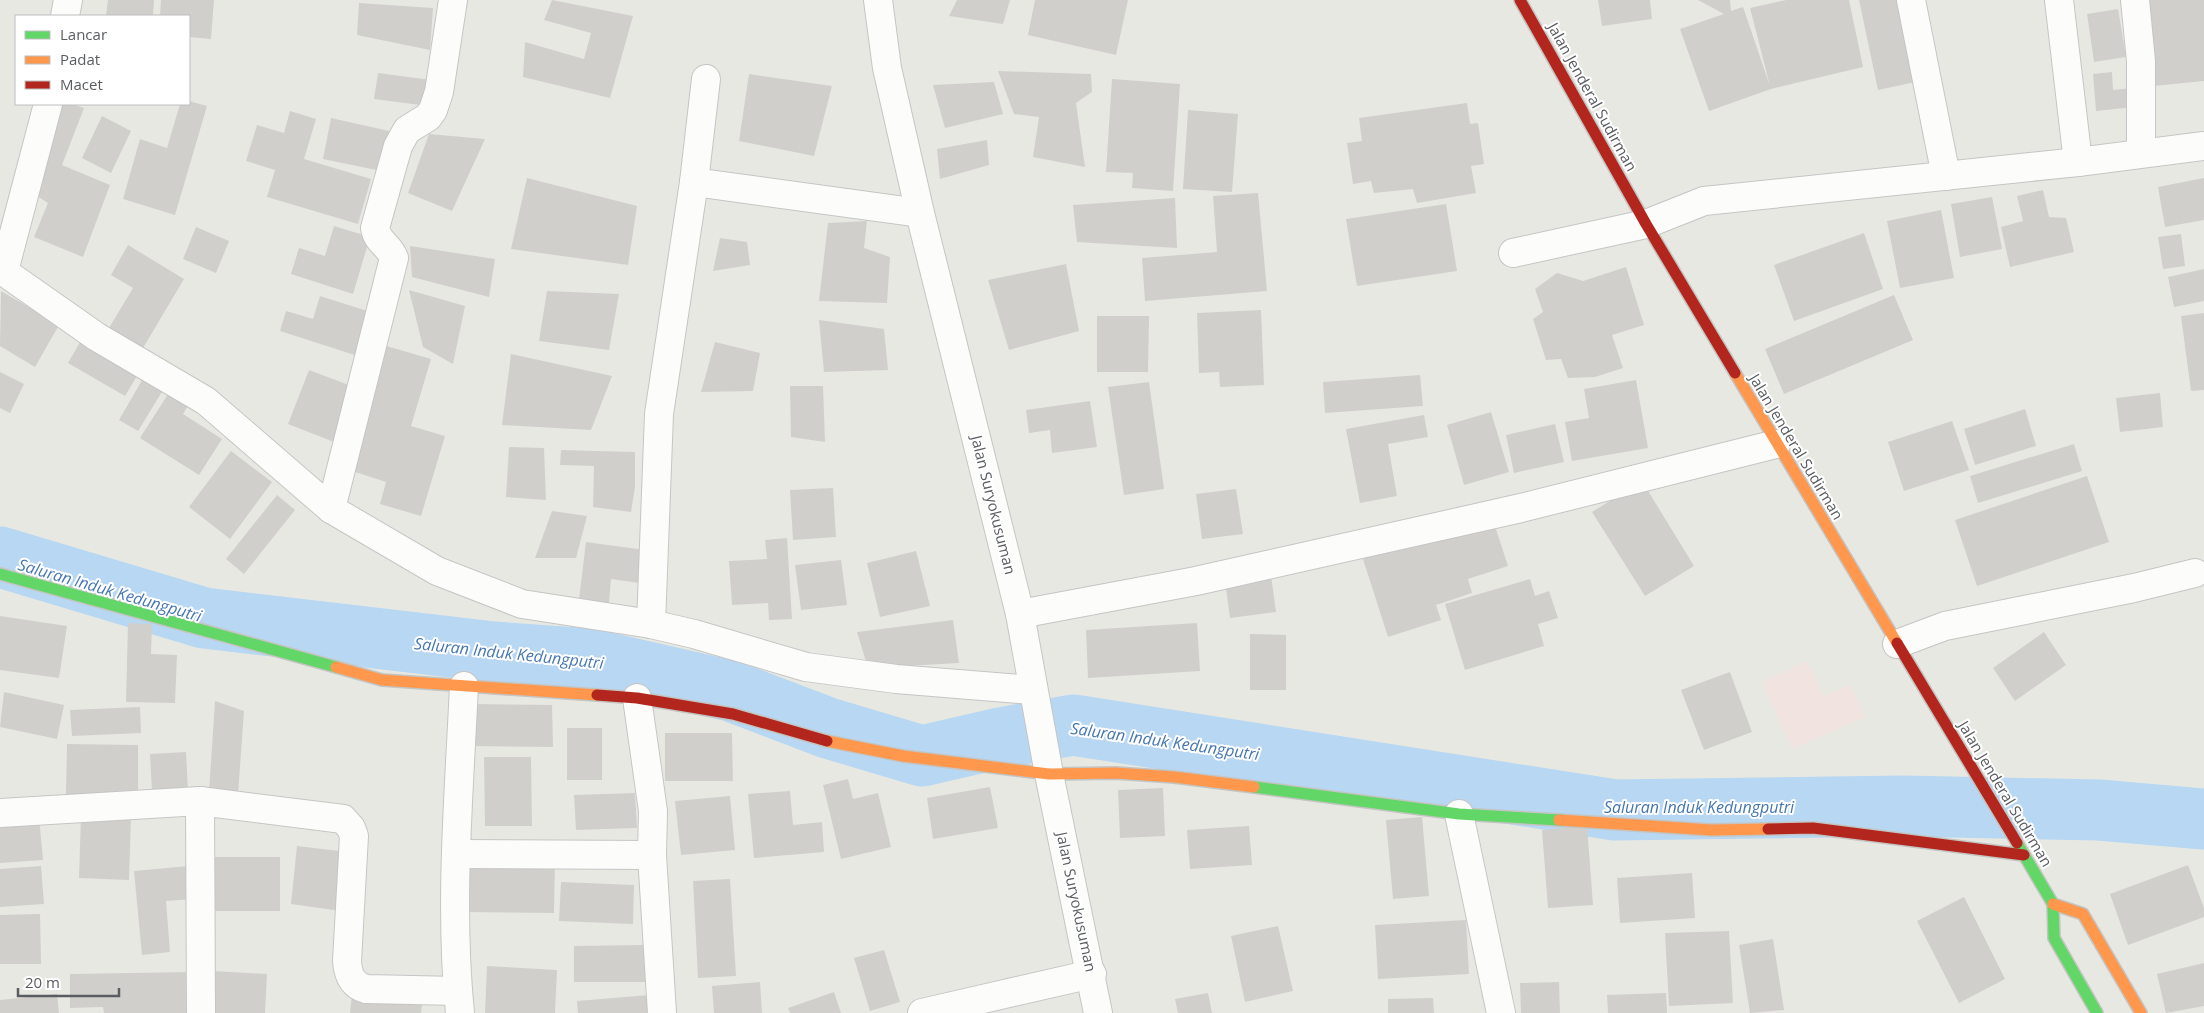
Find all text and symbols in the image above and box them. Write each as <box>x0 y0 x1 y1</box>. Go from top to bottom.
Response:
legend <box>15 15 190 105</box>
street label: Jalan Jenderal Sudirman <box>1543 17 1642 174</box>
text: Lancar <box>60 24 107 44</box>
text: Padat <box>60 49 100 69</box>
text: Macet <box>60 74 103 94</box>
street label: Jalan Jenderal Sudirman <box>1744 368 1848 523</box>
street label: Jalan Suryokusuman <box>967 431 1021 576</box>
water label: Saluran Induk Kedungputri <box>16 553 205 627</box>
water label: Saluran Induk Kedungputri <box>413 632 606 674</box>
street label: Jalan Jenderal Sudirman <box>1953 715 2057 870</box>
water label: Saluran Induk Kedungputri <box>1069 717 1262 765</box>
water label: Saluran Induk Kedungputri <box>1604 796 1795 818</box>
street label: Jalan Suryokusuman <box>1052 828 1102 974</box>
scale bar <box>18 966 119 998</box>
text: 20 m <box>25 972 60 992</box>

